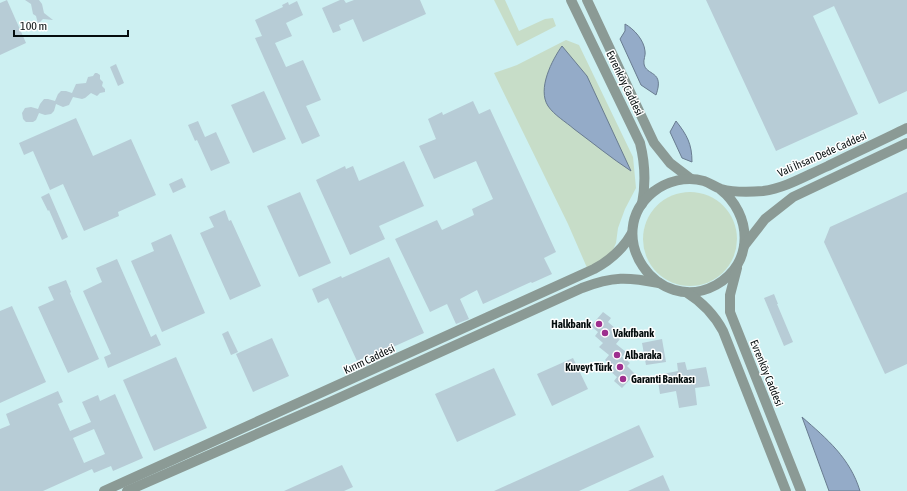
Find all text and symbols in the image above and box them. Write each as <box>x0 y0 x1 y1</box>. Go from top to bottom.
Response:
scale bar <box>14 12 128 38</box>
text: 100 m <box>20 19 47 33</box>
street label: Evrenköy Caddesi <box>604 49 646 117</box>
street label: Vali İhsan Dede Caddesi <box>776 129 868 179</box>
place label: Halkbank <box>551 318 591 330</box>
marker: Halkbank <box>594 319 604 329</box>
place label: Vakıfbank <box>612 327 654 339</box>
marker: Vakıfbank <box>600 328 610 338</box>
street label: Evrenköy Caddesi <box>748 338 786 408</box>
street label: Kırım Caddesi <box>342 342 396 376</box>
place label: Albaraka <box>624 349 662 361</box>
marker: Albaraka <box>612 350 622 360</box>
place label: Kuveyt Türk <box>565 361 612 373</box>
marker: Kuveyt Türk <box>615 362 625 372</box>
place label: Garanti Bankası <box>631 373 695 385</box>
marker: Garanti Bankası <box>618 374 628 384</box>

